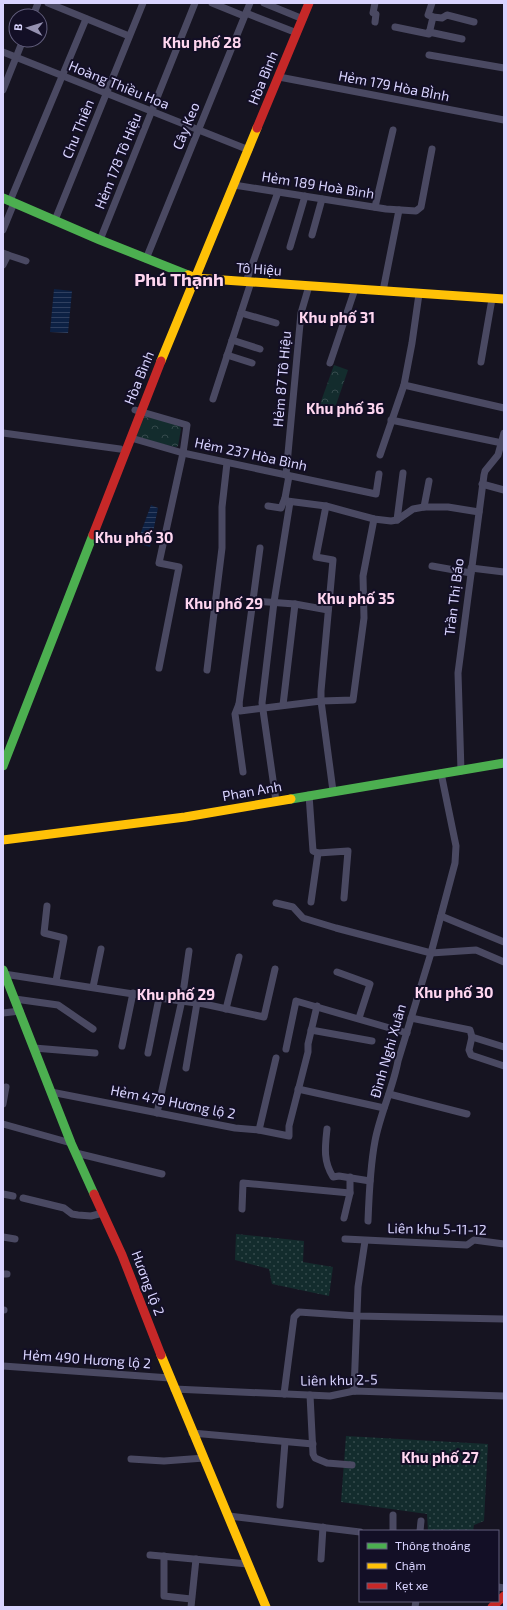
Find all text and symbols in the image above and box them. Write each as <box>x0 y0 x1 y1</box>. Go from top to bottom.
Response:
north arrow <box>8 8 48 48</box>
text: B <box>11 23 24 31</box>
district label: Khu phố 28 <box>163 33 241 51</box>
street label: Hòa Bình <box>244 48 281 107</box>
street label: Hoàng Thiều Hoa <box>66 57 172 112</box>
street label: Hẻm 179 Hòa BÌnh <box>337 66 451 105</box>
street label: Chu Thiên <box>58 97 97 161</box>
street label: Cây Keo <box>168 100 203 152</box>
street label: Hẻm 178 Tô Hiệu <box>91 110 145 211</box>
street label: Hẻm 189 Hoà Bình <box>260 167 376 202</box>
street label: Tô Hiệu <box>236 258 283 279</box>
district label: Phú Thạnh <box>134 268 224 290</box>
district label: Khu phố 31 <box>299 308 375 326</box>
street label: Hẻm 87 Tô Hiệu <box>269 330 294 428</box>
street label: Hòa Bình <box>120 348 157 407</box>
district label: Khu phố 36 <box>306 399 384 417</box>
street label: Hẻm 237 Hòa Bình <box>193 433 309 474</box>
district label: Khu phố 30 <box>95 528 173 546</box>
street label: Trần Thị Báo <box>440 557 467 637</box>
district label: Khu phố 35 <box>317 589 395 607</box>
district label: Khu phố 29 <box>185 594 263 612</box>
street label: Phan Anh <box>221 777 283 804</box>
district label: Khu phố 30 <box>415 983 493 1001</box>
district label: Khu phố 29 <box>137 985 215 1003</box>
street label: Đình Nghi Xuân <box>366 1002 409 1100</box>
street label: Hẻm 479 Hương lộ 2 <box>109 1081 237 1122</box>
street label: Liên khu 5-11-12 <box>387 1219 487 1238</box>
street label: Hương lộ 2 <box>128 1248 169 1318</box>
street label: Hẻm 490 Hương lộ 2 <box>22 1346 152 1371</box>
street label: Liên khu 2-5 <box>300 1370 378 1389</box>
district label: Khu phố 27 <box>401 1448 479 1466</box>
legend <box>359 1530 499 1602</box>
text: Thông thoáng <box>395 1538 471 1552</box>
text: Chậm <box>395 1558 426 1573</box>
text: Kẹt xe <box>395 1578 428 1593</box>

